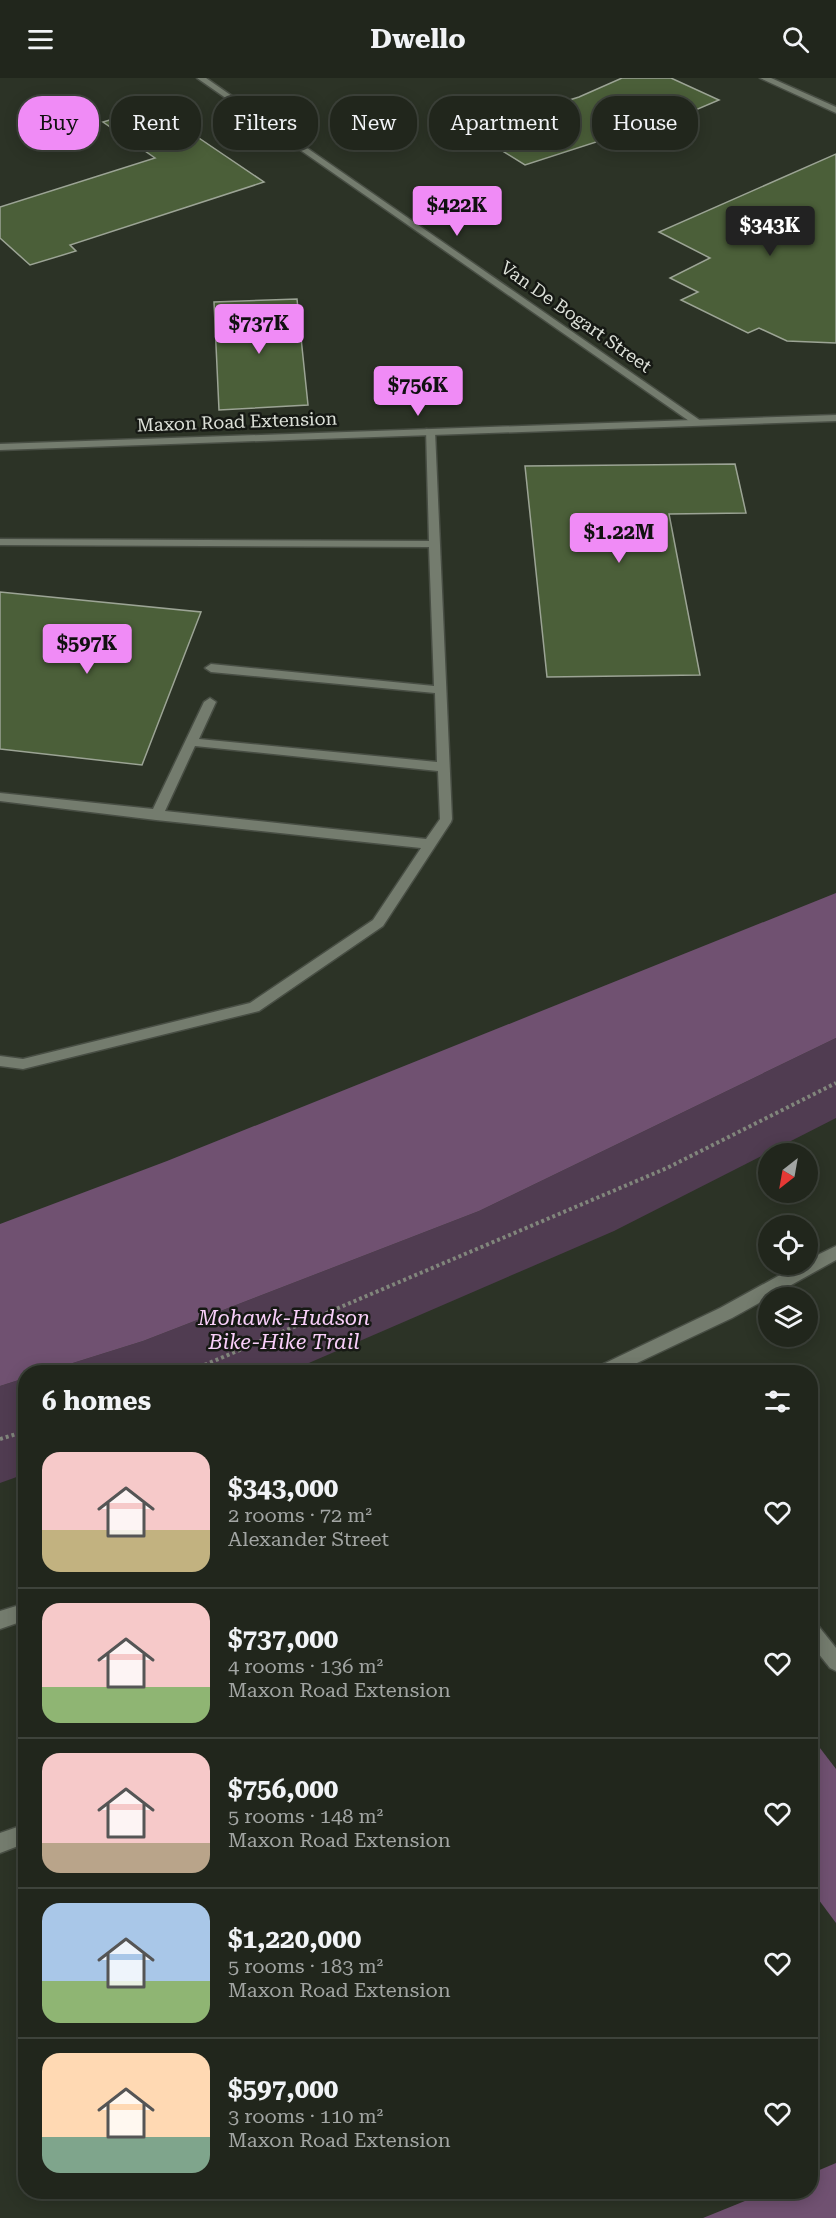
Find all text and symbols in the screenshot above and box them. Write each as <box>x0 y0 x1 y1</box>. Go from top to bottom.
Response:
icon: menu <box>24 23 57 56</box>
text: Dwello <box>370 23 466 55</box>
icon: search <box>779 23 812 56</box>
chip: Buy <box>18 96 99 150</box>
chip: Rent <box>111 96 201 150</box>
chip: Filters <box>213 96 318 150</box>
chip: New <box>330 96 417 150</box>
chip: Apartment <box>429 96 580 150</box>
chip: House <box>592 96 698 150</box>
pin: $422K <box>415 186 499 237</box>
text: $422K <box>427 193 487 217</box>
pin: $343K <box>728 206 812 257</box>
text: $343K <box>740 213 800 237</box>
street label: Van De Bogart Street <box>497 257 656 377</box>
pin: $737K <box>217 304 301 355</box>
text: $737K <box>229 311 289 335</box>
pin: $756K <box>376 366 460 417</box>
text: $756K <box>388 373 448 397</box>
street label: Maxon Road Extension <box>136 407 338 435</box>
pin: $1.22M <box>570 513 668 564</box>
text: $1.22M <box>584 520 654 544</box>
pin: $597K <box>45 624 129 675</box>
text: $597K <box>57 631 117 655</box>
north arrow <box>758 1143 818 1203</box>
map controls <box>758 1143 818 1347</box>
button: locate <box>758 1215 818 1275</box>
button: layers <box>758 1287 818 1347</box>
park label: Mohawk-Hudson Bike-Hike Trail <box>197 1306 370 1354</box>
icon: filters <box>761 1385 794 1418</box>
text: 6 homes <box>42 1386 151 1416</box>
text: $343,000 <box>228 1473 338 1503</box>
icon: home <box>90 1476 162 1548</box>
icon: heart <box>761 1496 794 1529</box>
text: 2 rooms · 72 m² <box>228 1503 372 1527</box>
text: Alexander Street <box>228 1527 389 1551</box>
text: $737,000 <box>228 1624 338 1654</box>
icon: home <box>90 1627 162 1699</box>
icon: heart <box>761 1647 794 1680</box>
text: 4 rooms · 136 m² <box>228 1654 383 1678</box>
text: Maxon Road Extension <box>228 1678 451 1702</box>
text: $756,000 <box>228 1774 338 1804</box>
icon: home <box>90 1777 162 1849</box>
icon: heart <box>761 1797 794 1830</box>
text: 5 rooms · 148 m² <box>228 1804 383 1828</box>
text: Maxon Road Extension <box>228 1828 451 1852</box>
text: $1,220,000 <box>228 1924 361 1954</box>
icon: home <box>90 1927 162 1999</box>
icon: heart <box>761 1947 794 1980</box>
text: 5 rooms · 183 m² <box>228 1954 383 1978</box>
text: Maxon Road Extension <box>228 1978 451 2002</box>
text: $597,000 <box>228 2074 338 2104</box>
icon: home <box>90 2077 162 2149</box>
icon: heart <box>761 2097 794 2130</box>
text: 3 rooms · 110 m² <box>228 2104 383 2128</box>
text: Maxon Road Extension <box>228 2128 451 2152</box>

